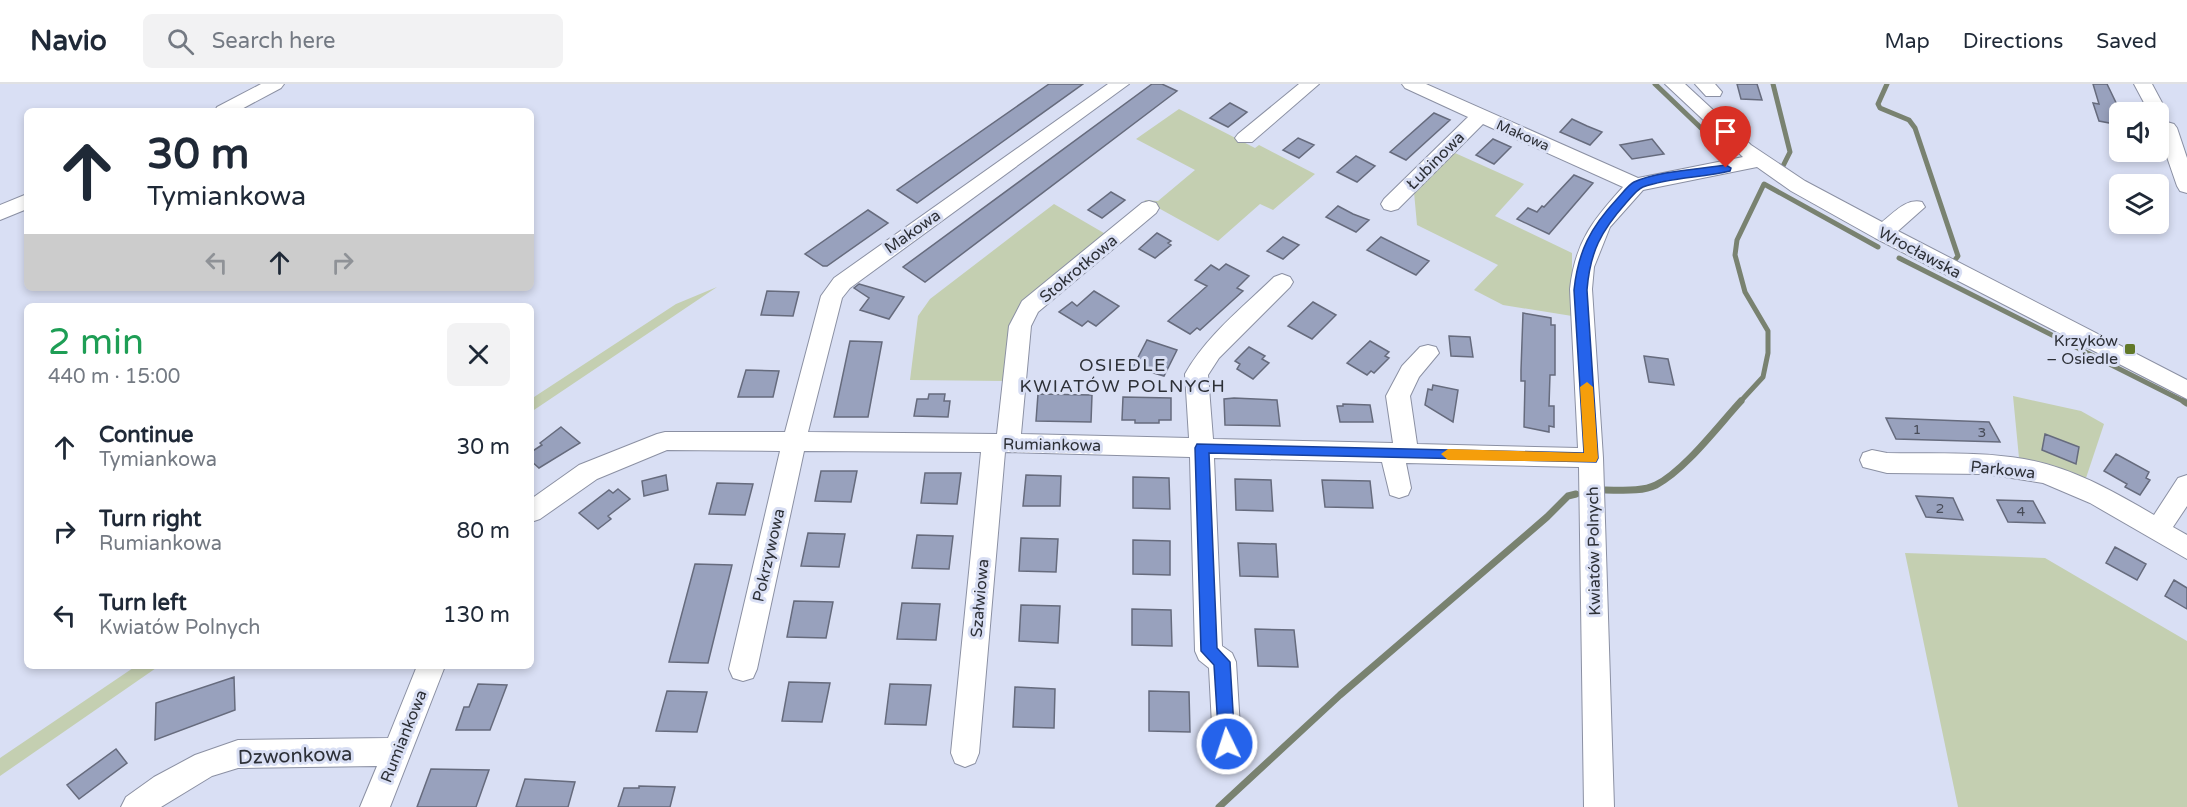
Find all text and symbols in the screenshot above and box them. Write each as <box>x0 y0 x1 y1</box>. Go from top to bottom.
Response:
search box <box>143 14 563 68</box>
text: Navio <box>30 24 107 58</box>
icon: search <box>164 25 197 58</box>
text: Search here <box>212 28 336 54</box>
text: Map <box>1884 29 1930 54</box>
text: Directions <box>1963 29 2063 54</box>
text: Saved <box>2096 29 2157 54</box>
map controls <box>2109 102 2169 234</box>
button: sound <box>2109 102 2169 162</box>
pin <box>1700 106 1751 168</box>
icon: arrive <box>1709 115 1742 148</box>
street label: Makowa <box>1494 116 1552 155</box>
street label: Łubinowa <box>1402 127 1469 194</box>
text: 30 m <box>147 129 249 180</box>
icon: ahead <box>48 132 126 210</box>
button: layers <box>2109 174 2169 234</box>
text: Tymiankowa <box>147 180 306 213</box>
street label: Makowa <box>881 205 945 258</box>
street label: Wrocławska <box>1875 223 1964 283</box>
street label: Stokrotkowa <box>1036 230 1122 307</box>
icon: left <box>200 246 233 279</box>
icon: ahead <box>263 246 296 279</box>
icon: right <box>326 246 359 279</box>
text: 2 min <box>48 321 144 364</box>
button: close <box>447 323 510 386</box>
place label: Krzyków – Osiedle <box>2046 331 2118 369</box>
marker: Krzyków – Osiedle <box>2123 342 2137 356</box>
district label: OSIEDLE KWIATÓW POLNYCH <box>1020 354 1226 397</box>
text: 440 m · 15:00 <box>48 365 180 389</box>
house number: 1 <box>1913 421 1921 438</box>
text: Continue <box>99 422 194 448</box>
house number: 3 <box>1978 424 1986 441</box>
icon: ahead <box>48 431 81 464</box>
text: 30 m <box>456 434 510 460</box>
street label: Rumiankowa <box>1003 434 1101 456</box>
text: Tymiankowa <box>99 448 217 472</box>
street label: Parkowa <box>1969 457 2036 483</box>
street label: Kwiatów Polnych <box>1583 486 1605 616</box>
house number: 2 <box>1936 500 1944 517</box>
house number: 4 <box>2017 503 2026 520</box>
text: Turn right <box>99 506 201 532</box>
street label: Pokrzywowa <box>748 506 789 604</box>
icon: right <box>48 515 81 548</box>
text: 80 m <box>456 518 510 544</box>
text: Rumiankowa <box>99 532 222 556</box>
street label: Szałwiowa <box>967 558 993 638</box>
text: Turn left <box>99 590 187 616</box>
icon: left <box>48 599 81 632</box>
text: 130 m <box>443 602 510 628</box>
text: Kwiatów Polnych <box>99 616 261 640</box>
street label: Rumiankowa <box>376 687 432 786</box>
position arrow <box>1195 712 1259 776</box>
street label: Dzwonkowa <box>237 742 353 770</box>

